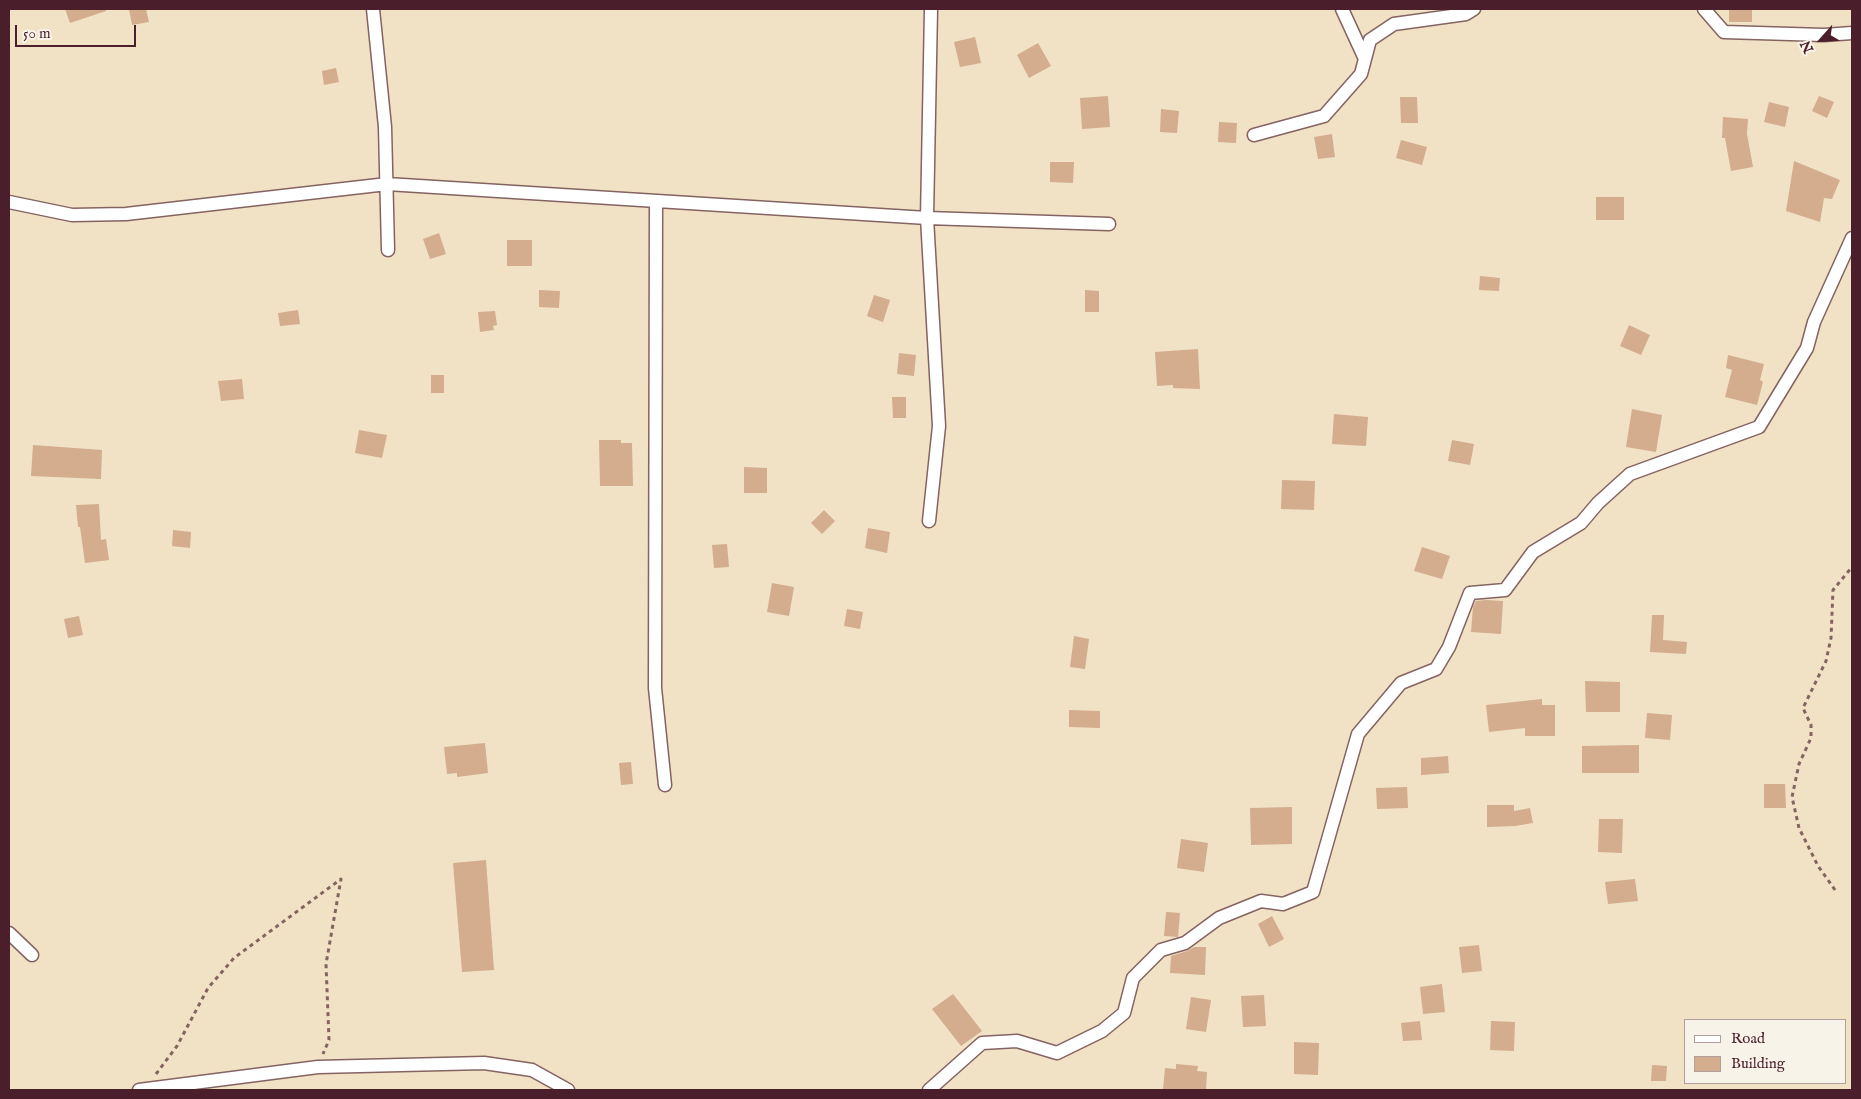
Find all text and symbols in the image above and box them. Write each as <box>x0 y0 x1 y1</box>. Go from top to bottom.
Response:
scale bar <box>18 15 139 47</box>
north arrow <box>1796 15 1846 65</box>
text: 50 m <box>23 24 51 43</box>
text: N <box>1797 37 1818 56</box>
legend <box>1684 1019 1846 1084</box>
text: Road <box>1731 1029 1765 1048</box>
text: Building <box>1731 1054 1785 1073</box>

